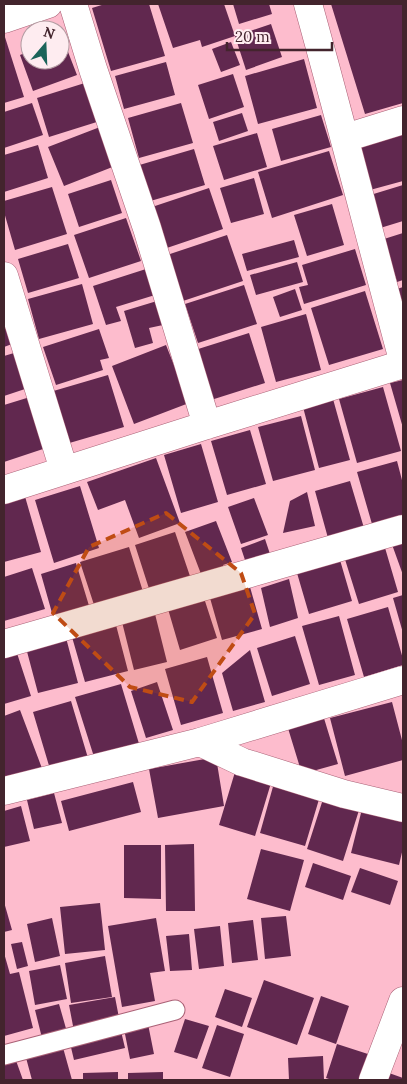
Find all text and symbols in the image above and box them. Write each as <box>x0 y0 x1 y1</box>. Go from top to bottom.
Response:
north arrow <box>20 20 70 70</box>
scale bar <box>227 20 332 52</box>
text: N <box>41 22 57 43</box>
text: 20 m <box>235 27 270 46</box>

